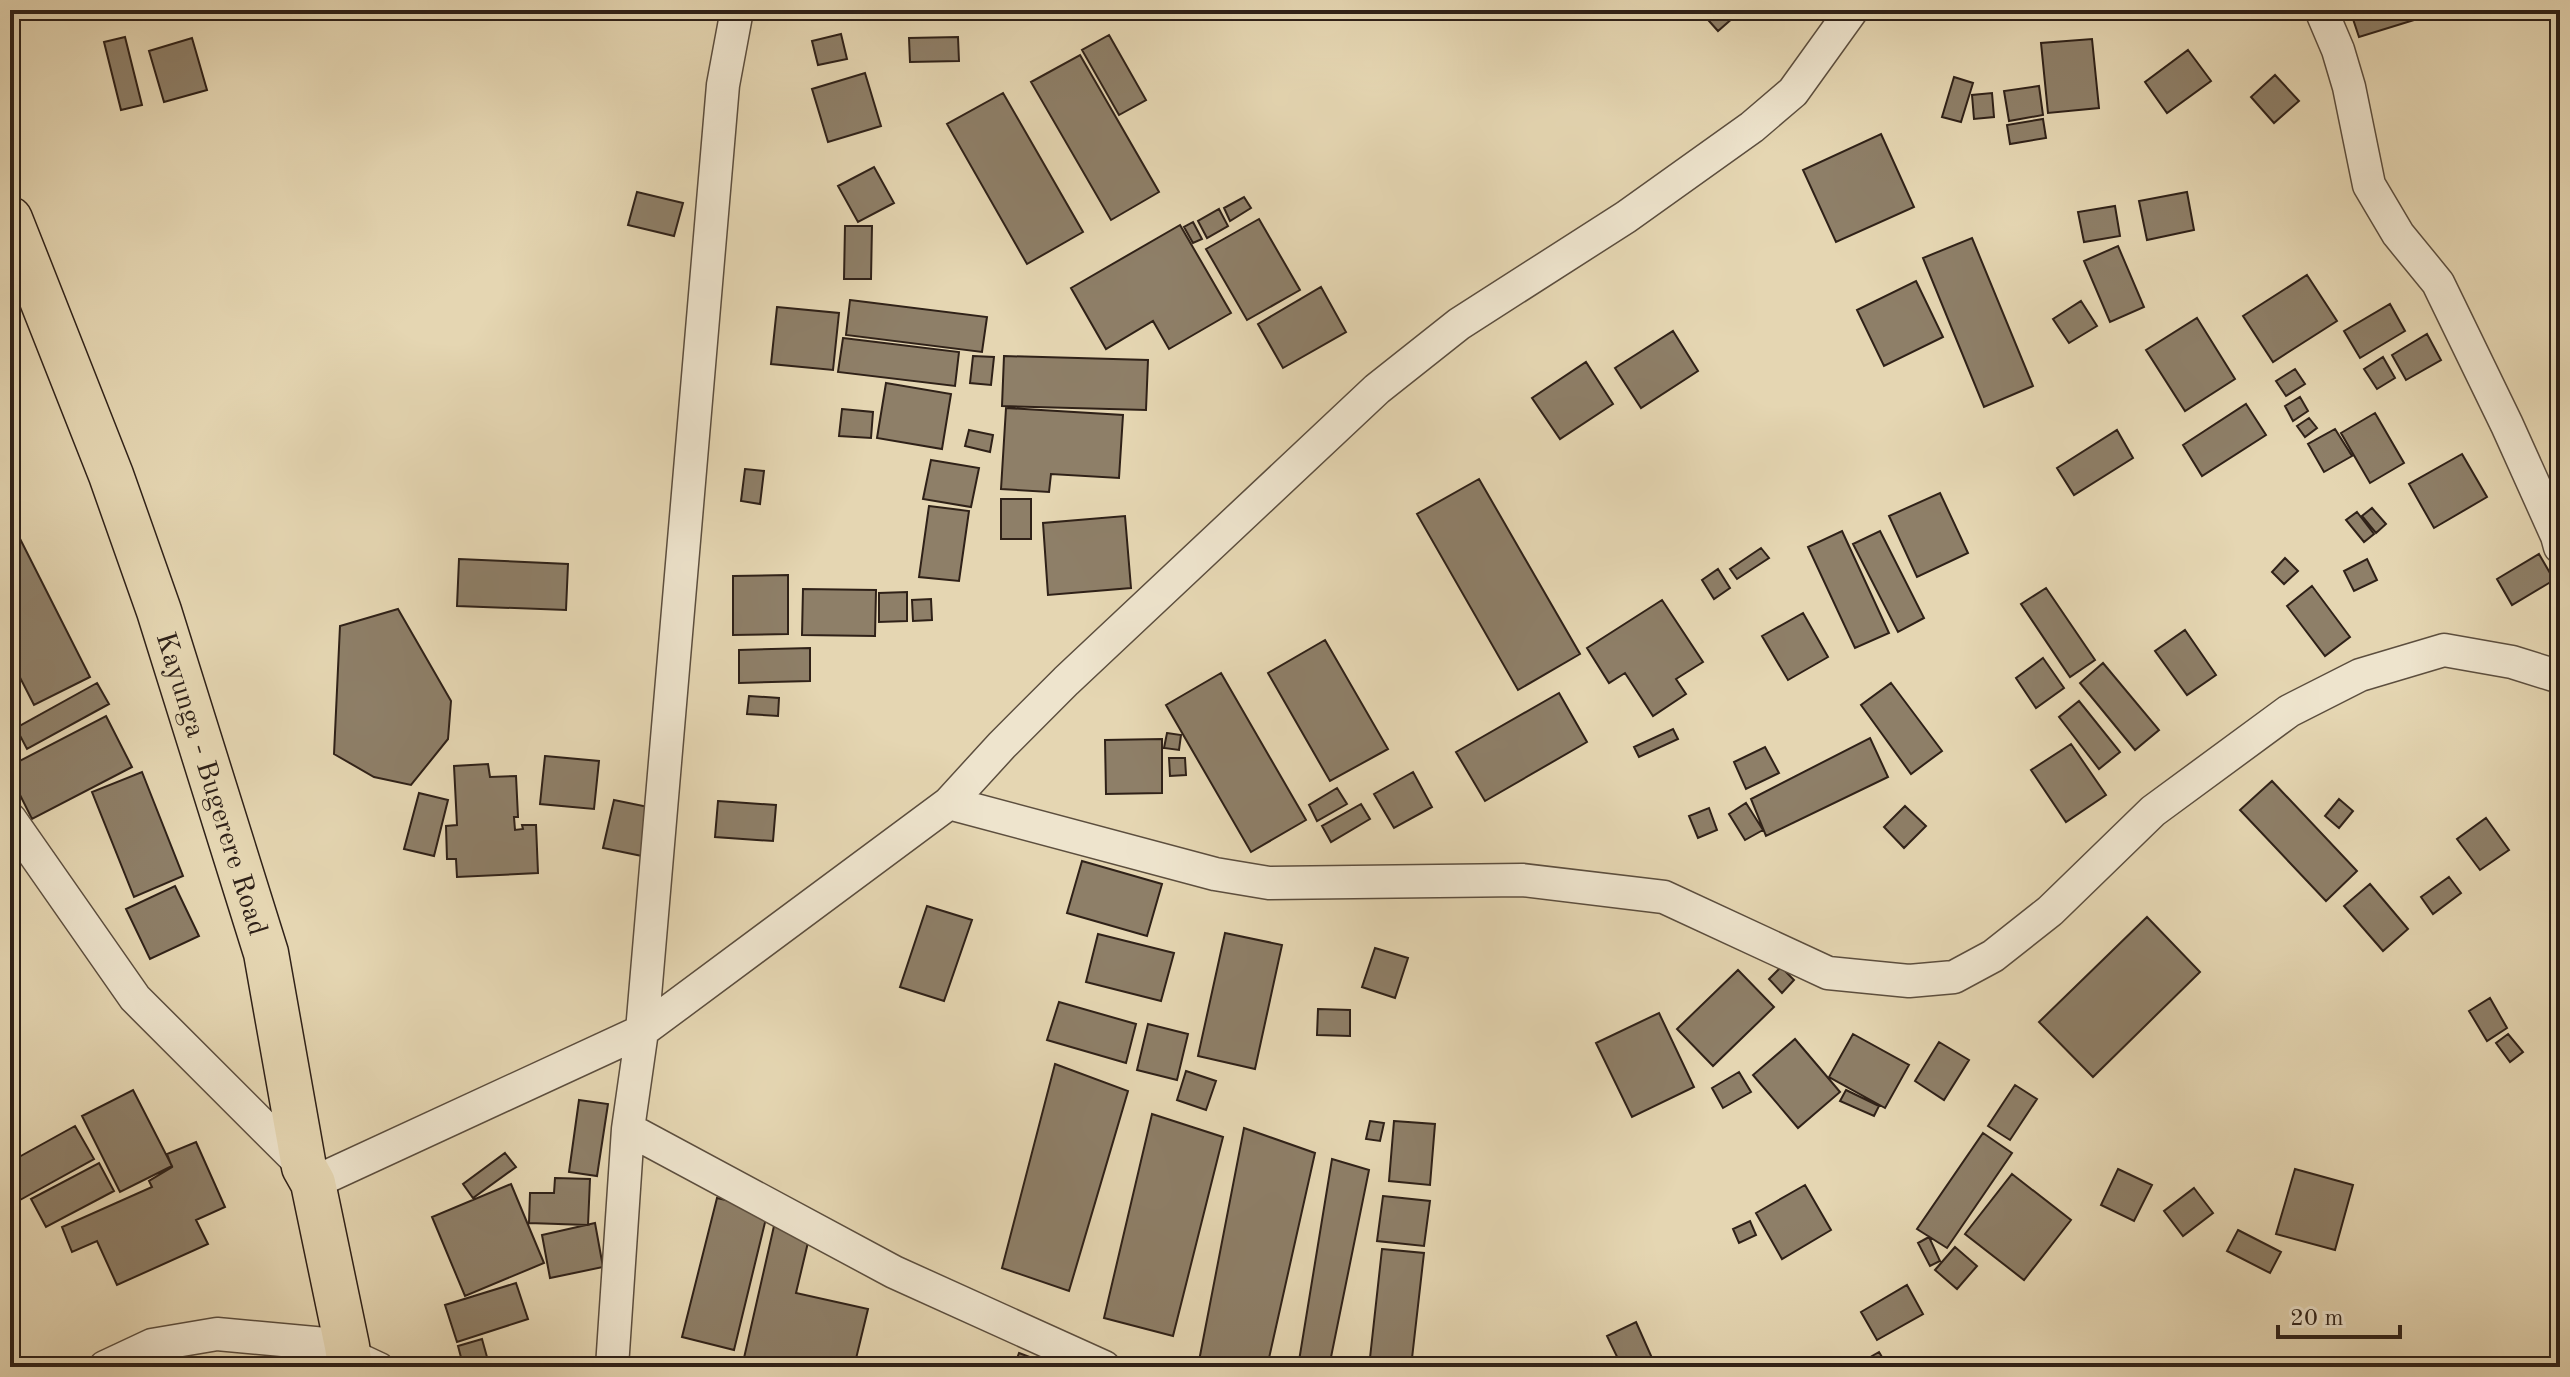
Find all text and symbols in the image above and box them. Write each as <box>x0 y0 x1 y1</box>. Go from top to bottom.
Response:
street label: Kayunga - Bugerere Road <box>150 629 271 939</box>
scale bar <box>2278 1289 2400 1339</box>
text: 20 m <box>2290 1307 2344 1331</box>

